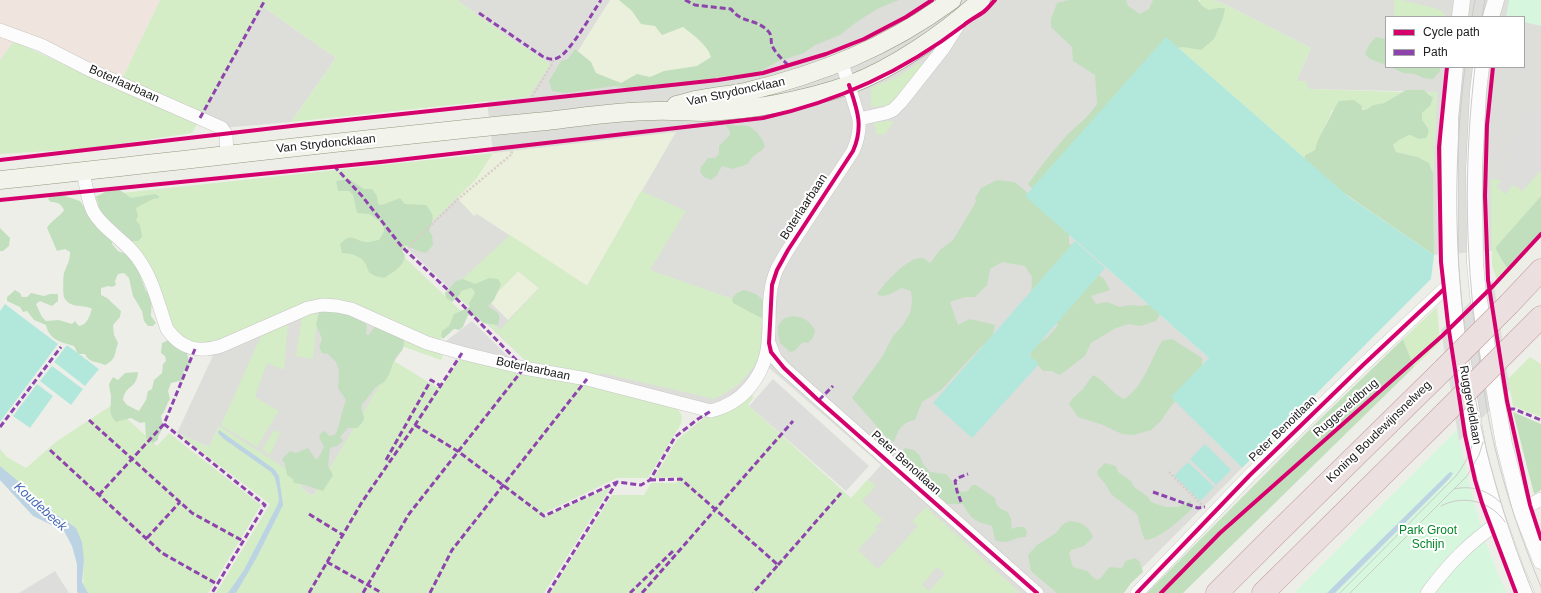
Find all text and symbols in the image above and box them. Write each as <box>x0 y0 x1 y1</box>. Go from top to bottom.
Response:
legend <box>1385 16 1525 68</box>
text: Cycle path <box>1423 25 1480 39</box>
text: Path <box>1423 45 1448 59</box>
street label: Boterlaarbaan <box>87 62 161 106</box>
street label: Van Strydoncklaan <box>686 75 786 109</box>
street label: Van Strydoncklaan <box>276 132 376 156</box>
street label: Boterlaarbaan <box>777 171 831 243</box>
street label: Boterlaarbaan <box>495 354 571 384</box>
street label: Ruggeveldlaan <box>1456 364 1484 446</box>
street label: Ruggeveldbrug <box>1311 376 1381 440</box>
street label: Koning Boudewijnsnelweg <box>1324 378 1434 486</box>
street label: Peter Benoitlaan <box>1246 393 1320 465</box>
street label: Peter Benoitlaan <box>868 428 944 498</box>
water label: Koudebeek <box>10 479 70 535</box>
park label: Park Groot Schijn <box>1399 524 1457 552</box>

